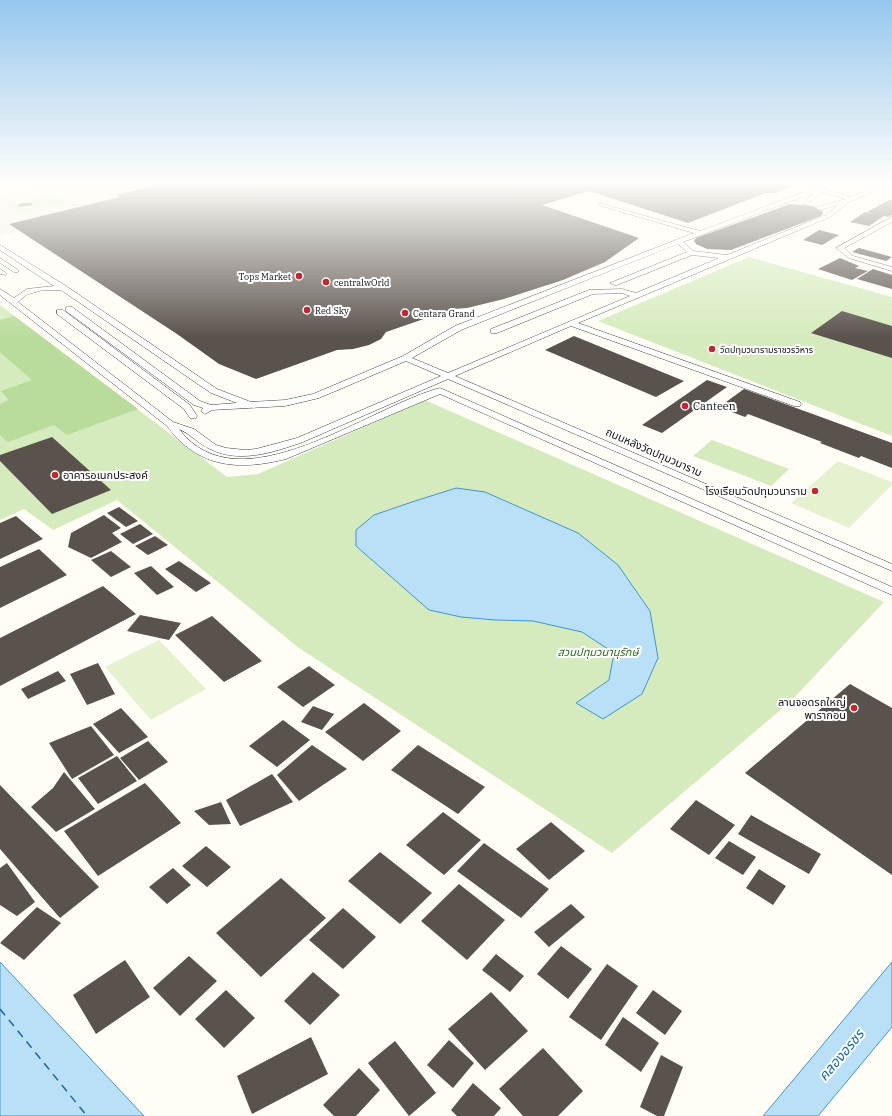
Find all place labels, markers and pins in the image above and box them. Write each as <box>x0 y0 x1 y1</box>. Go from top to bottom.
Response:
place label: Tops Market <box>239 271 291 282</box>
marker: Tops Market <box>294 271 304 281</box>
marker: centralwOrld <box>321 277 331 287</box>
place label: centralwOrld <box>334 277 390 288</box>
marker: Red Sky <box>302 305 312 315</box>
place label: Red Sky <box>315 305 349 316</box>
marker: Centara Grand <box>400 308 410 318</box>
place label: Centara Grand <box>413 308 476 319</box>
marker: วัดปทุมวนารามราชวรวิหาร <box>707 344 717 354</box>
place label: วัดปทุมวนารามราชวรวิหาร <box>720 344 814 355</box>
place label: Canteen <box>693 399 736 413</box>
marker: Canteen <box>680 401 690 411</box>
place label: อาคารอเนกประสงค์ <box>63 468 148 482</box>
marker: อาคารอเนกประสงค์ <box>50 470 60 480</box>
place label: โรงเรียนวัดปทุมวนาราม <box>705 484 807 498</box>
marker: โรงเรียนวัดปทุมวนาราม <box>810 486 820 496</box>
place label: ลานจอดรถใหญ่ พารากอน <box>778 695 846 722</box>
marker: ลานจอดรถใหญ่ พารากอน <box>849 703 859 713</box>

